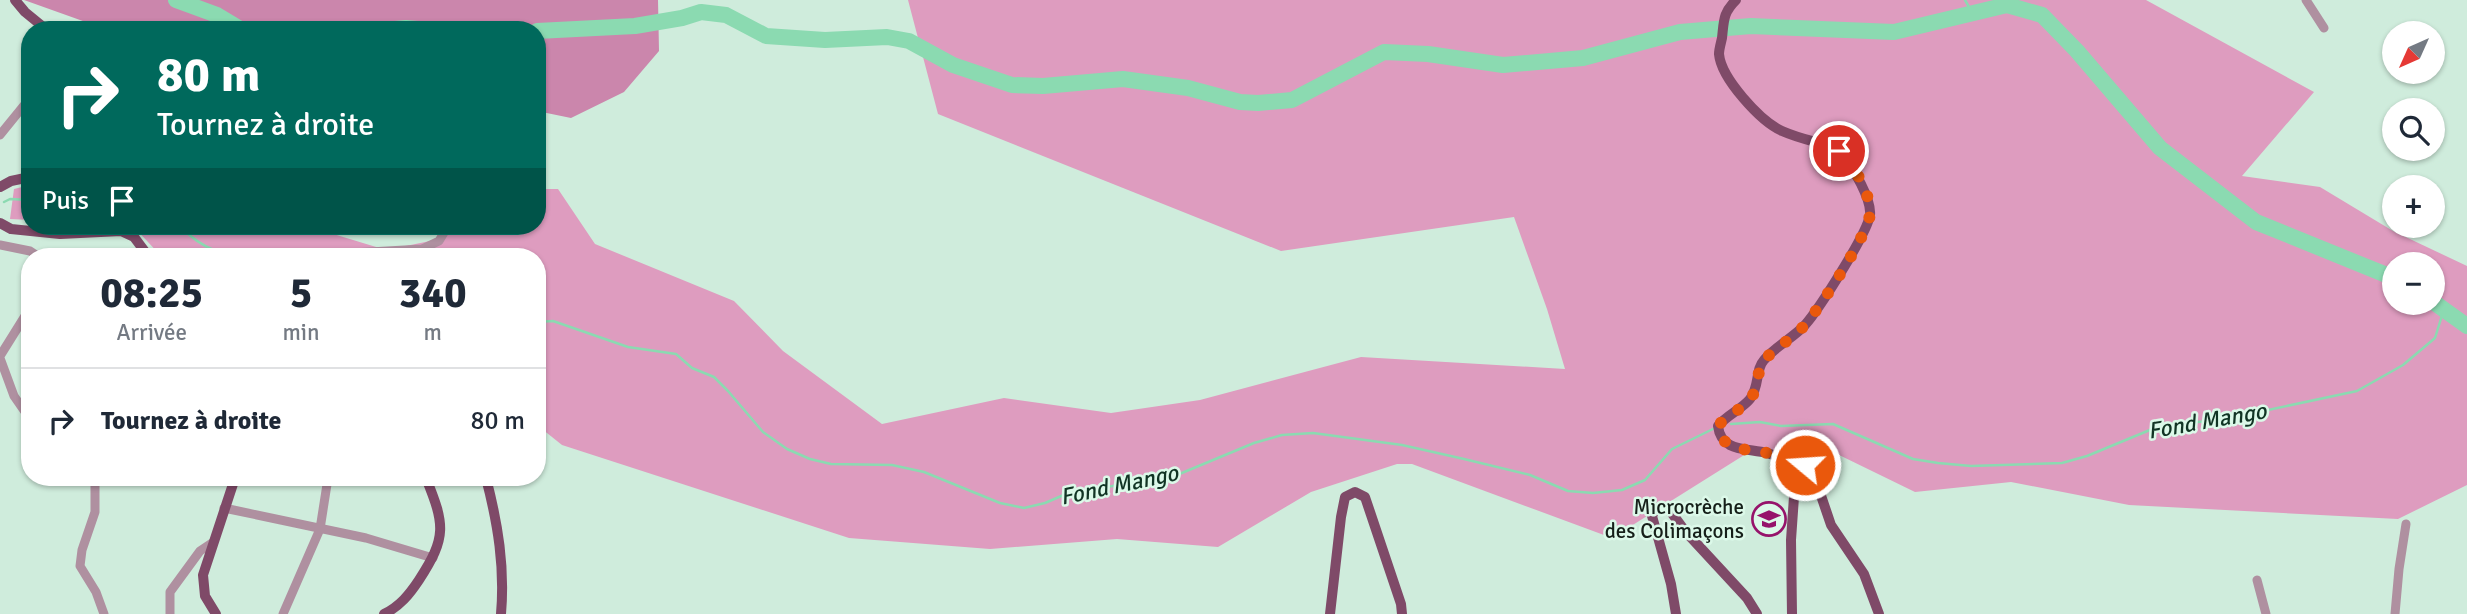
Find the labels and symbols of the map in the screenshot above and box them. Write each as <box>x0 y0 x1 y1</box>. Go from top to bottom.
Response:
north arrow <box>2382 21 2445 84</box>
pin <box>1809 121 1869 181</box>
water label: Fond Mango <box>2145 396 2270 446</box>
position arrow <box>1768 428 1842 502</box>
water label: Fond Mango <box>1057 458 1182 512</box>
place label: Microcrèche des Colimaçons <box>1605 494 1744 544</box>
school or university icon: Microcrèche des Colimaçons <box>1750 500 1788 538</box>

